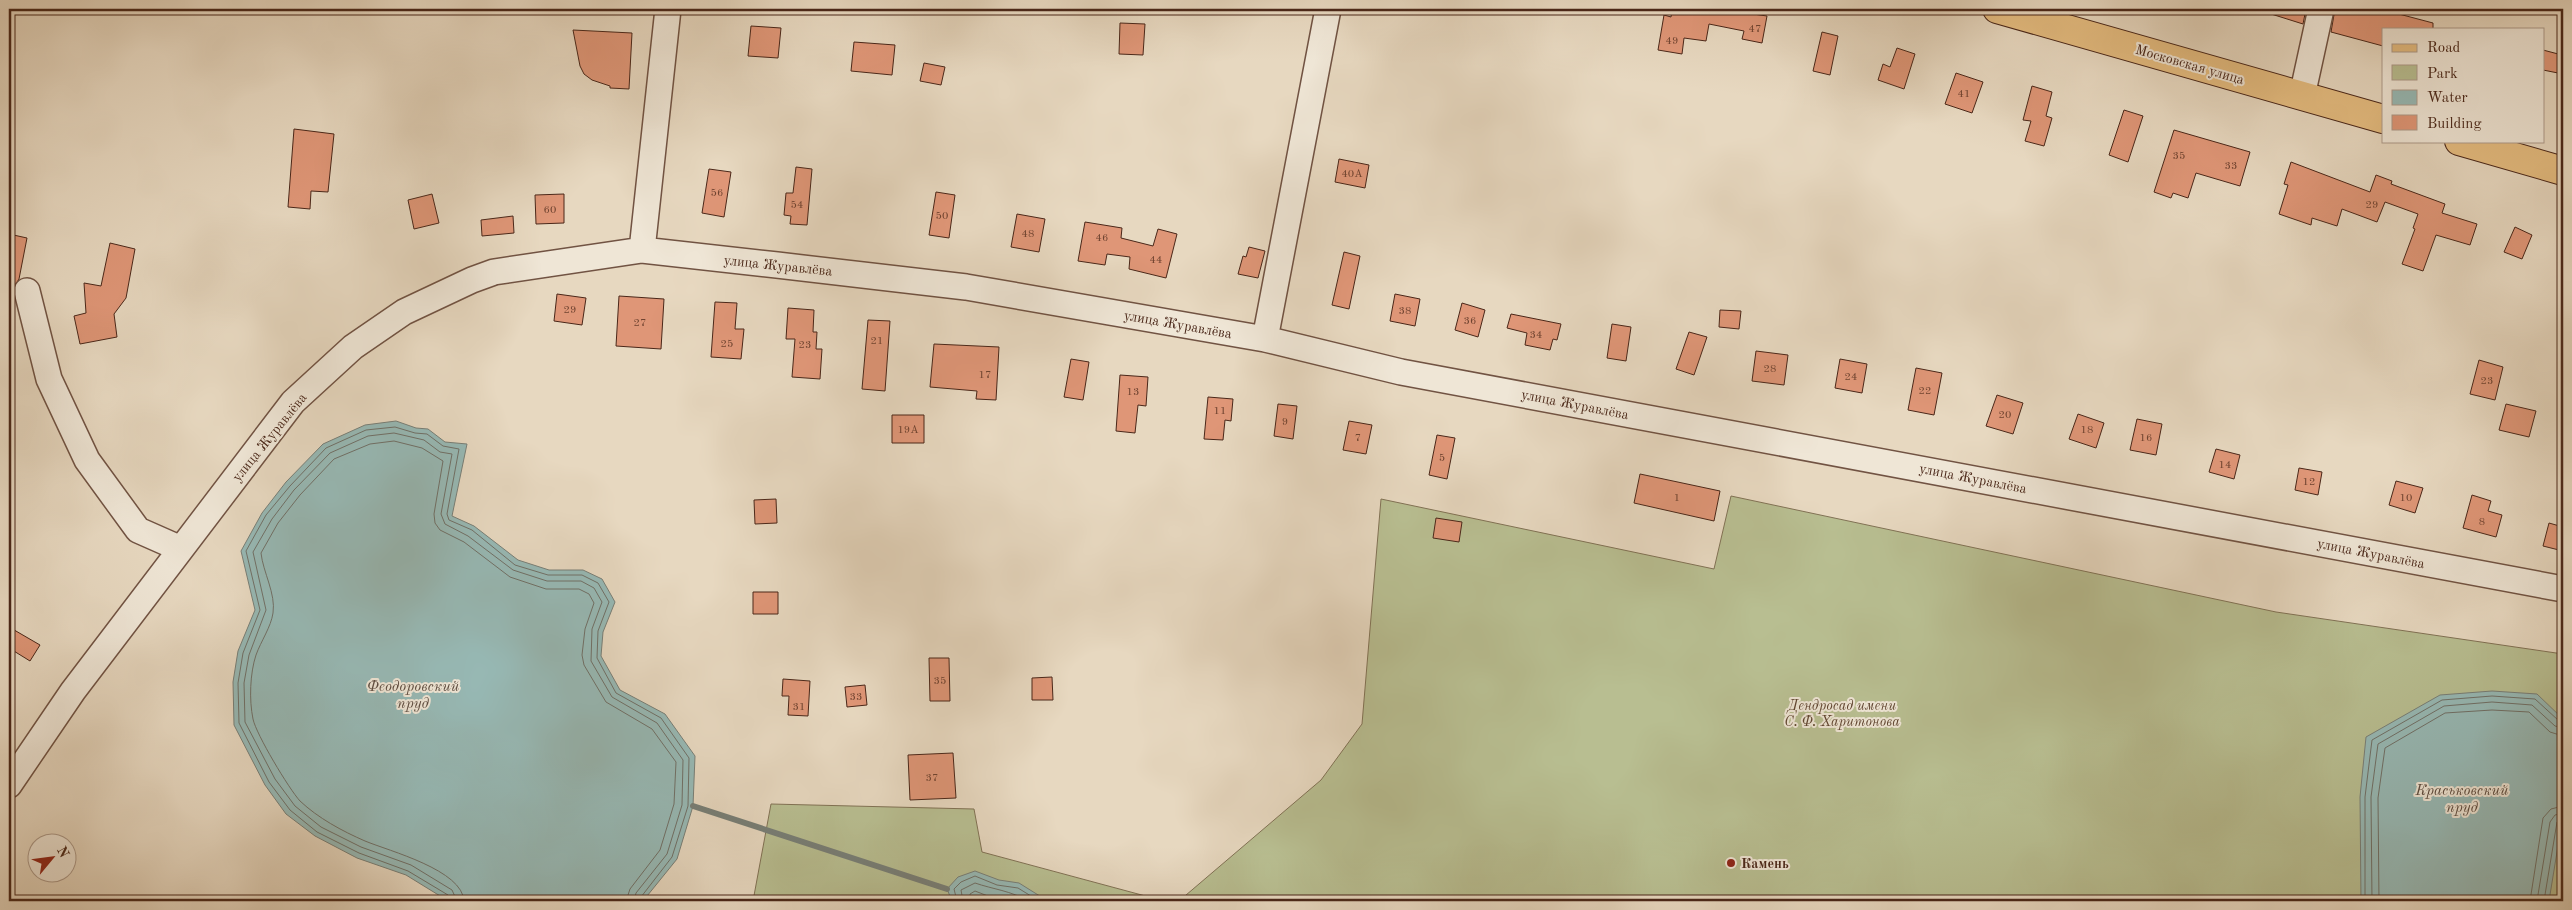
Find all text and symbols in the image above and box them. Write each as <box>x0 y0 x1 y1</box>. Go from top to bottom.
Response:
house number: 47 <box>1749 24 1761 35</box>
legend <box>2382 28 2544 142</box>
house number: 49 <box>1666 36 1678 47</box>
text: Road <box>2427 41 2461 56</box>
street label: Московская улица <box>2134 43 2246 87</box>
text: Park <box>2427 67 2458 82</box>
house number: 41 <box>1958 89 1970 100</box>
text: Water <box>2427 91 2468 106</box>
text: Building <box>2427 117 2482 132</box>
house number: 35 <box>2173 151 2185 162</box>
house number: 33 <box>2225 161 2237 172</box>
house number: 40А <box>1341 169 1363 180</box>
house number: 56 <box>711 188 723 199</box>
house number: 54 <box>791 200 803 211</box>
house number: 29 <box>2366 200 2378 211</box>
house number: 60 <box>544 205 556 216</box>
house number: 50 <box>936 211 948 222</box>
house number: 48 <box>1022 229 1034 240</box>
house number: 46 <box>1096 233 1108 244</box>
street label: улица Журавлёва <box>723 253 833 279</box>
house number: 44 <box>1150 255 1162 266</box>
house number: 29 <box>564 305 576 316</box>
house number: 38 <box>1399 306 1411 317</box>
street label: улица Журавлёва <box>1123 309 1233 341</box>
house number: 36 <box>1464 316 1476 327</box>
house number: 27 <box>634 318 646 329</box>
house number: 34 <box>1530 330 1542 341</box>
house number: 21 <box>871 336 883 347</box>
house number: 25 <box>721 339 733 350</box>
house number: 23 <box>799 340 811 351</box>
house number: 28 <box>1764 364 1776 375</box>
house number: 17 <box>979 370 991 381</box>
house number: 24 <box>1845 372 1857 383</box>
house number: 23 <box>2481 376 2493 387</box>
house number: 22 <box>1919 386 1931 397</box>
house number: 13 <box>1127 387 1139 398</box>
street label: улица Журавлёва <box>1520 388 1630 422</box>
street label: улица Журавлёва <box>230 391 310 485</box>
house number: 11 <box>1214 406 1226 417</box>
house number: 20 <box>1999 410 2011 421</box>
house number: 9 <box>1282 417 1288 428</box>
house number: 19А <box>897 425 919 436</box>
house number: 18 <box>2081 425 2093 436</box>
house number: 7 <box>1355 433 1361 444</box>
house number: 16 <box>2140 433 2152 444</box>
house number: 5 <box>1439 453 1445 464</box>
house number: 14 <box>2219 460 2231 471</box>
street label: улица Журавлёва <box>1918 462 2028 496</box>
house number: 12 <box>2303 477 2315 488</box>
house number: 1 <box>1674 493 1680 504</box>
house number: 10 <box>2400 493 2412 504</box>
house number: 8 <box>2479 517 2485 528</box>
street label: улица Журавлёва <box>2316 537 2426 571</box>
house number: 35 <box>934 676 946 687</box>
water label: Феодоровский пруд <box>367 680 460 712</box>
house number: 33 <box>850 692 862 703</box>
park label: Дендросад имени С. Ф. Харитонова <box>1784 699 1900 730</box>
house number: 31 <box>793 702 805 713</box>
house number: 37 <box>926 773 938 784</box>
water label: Краськовский пруд <box>2414 784 2509 816</box>
north arrow <box>28 832 78 882</box>
text: N <box>54 844 71 861</box>
marker: Камень <box>1725 857 1737 869</box>
place label: Камень <box>1741 857 1789 871</box>

